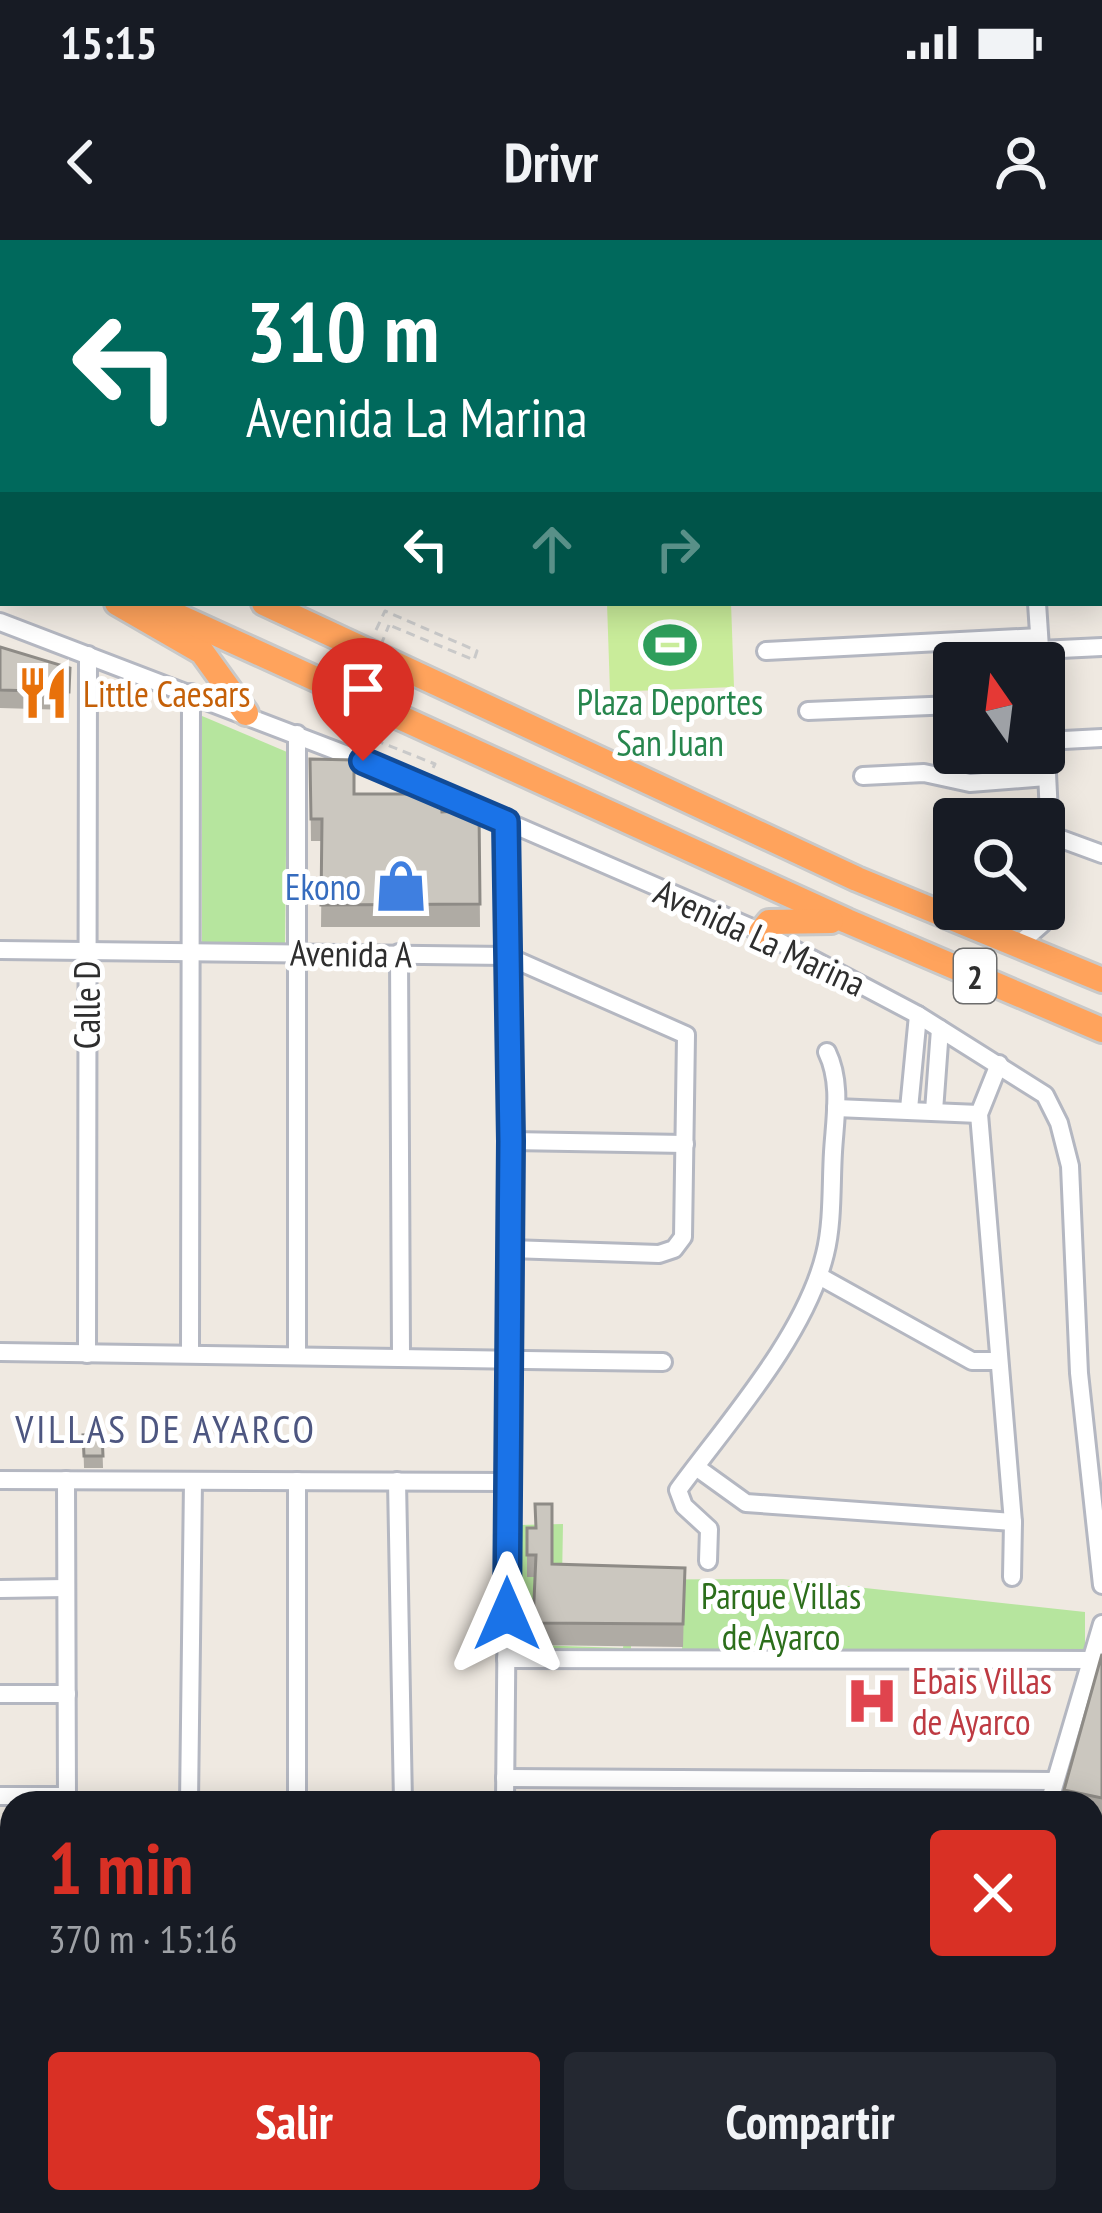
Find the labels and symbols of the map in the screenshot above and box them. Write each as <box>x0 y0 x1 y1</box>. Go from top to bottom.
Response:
sports icon: Plaza Deportes San Juan <box>641 616 699 674</box>
pin <box>312 638 414 761</box>
north arrow <box>933 642 1065 774</box>
restaurant icon: Little Caesars <box>14 664 72 722</box>
place label: Little Caesars <box>83 670 250 717</box>
place label: Plaza Deportes San Juan <box>577 678 763 766</box>
shop icon: Ekono <box>372 857 430 915</box>
place label: Ekono <box>285 863 361 910</box>
street label: Avenida La Marina <box>647 868 873 1006</box>
street label: Avenida A <box>290 928 412 978</box>
road number: 2 <box>954 949 996 1003</box>
street label: Calle D <box>63 961 110 1049</box>
district label: VILLAS DE AYARCO <box>14 1403 317 1454</box>
position arrow <box>444 1551 570 1677</box>
park label: Parque Villas de Ayarco <box>701 1572 861 1660</box>
place label: Ebais Villas de Ayarco <box>912 1657 1052 1745</box>
hospital icon: Ebais Villas de Ayarco <box>843 1672 901 1730</box>

